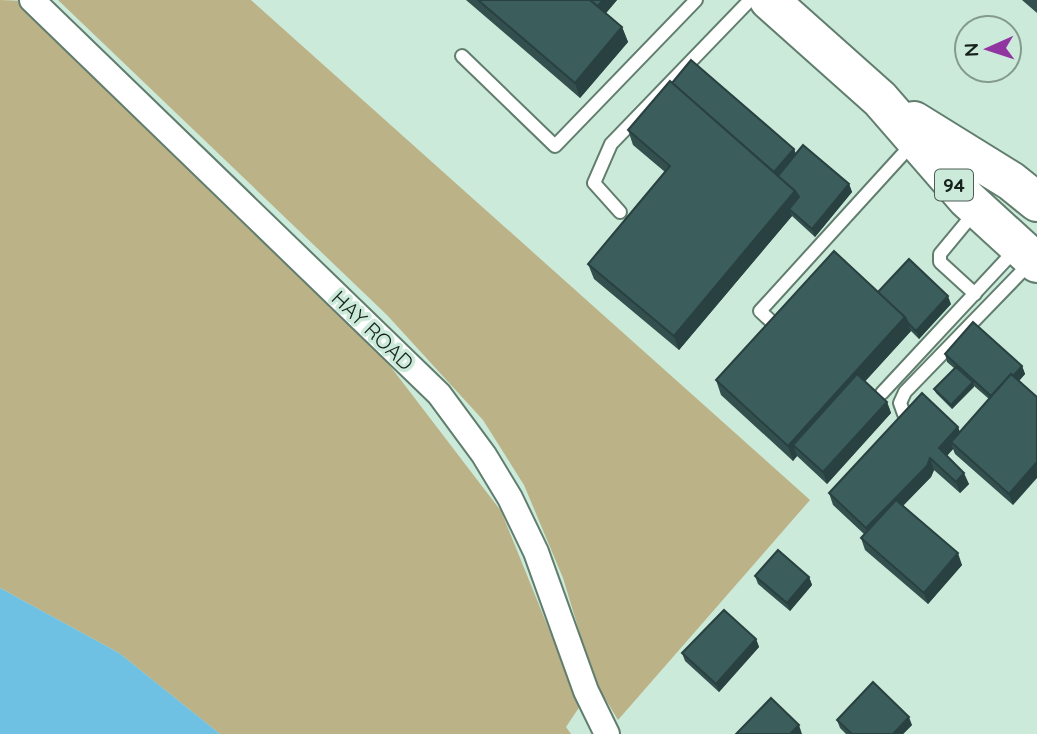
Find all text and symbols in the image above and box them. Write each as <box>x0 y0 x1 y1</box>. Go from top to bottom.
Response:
north arrow <box>953 14 1023 84</box>
text: N <box>959 42 983 57</box>
road number: 94 <box>935 169 973 200</box>
street label: HAY ROAD <box>327 285 419 375</box>

